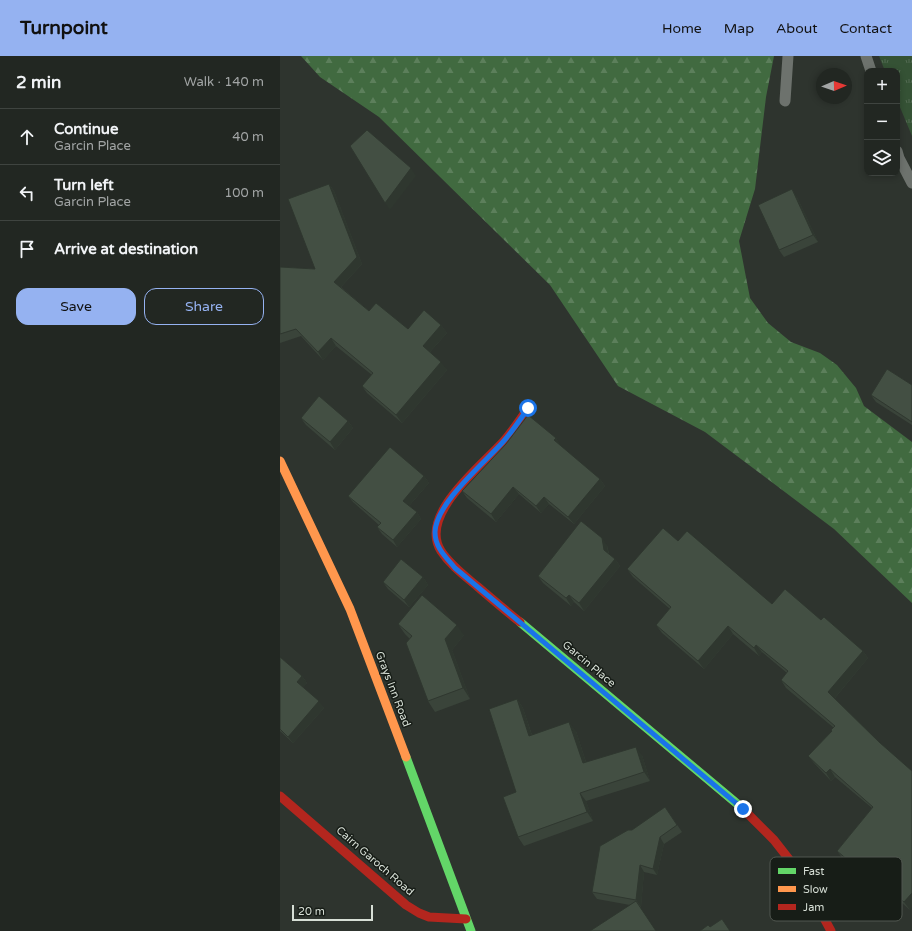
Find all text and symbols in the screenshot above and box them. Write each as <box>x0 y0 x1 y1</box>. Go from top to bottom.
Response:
text: Turnpoint <box>20 17 108 39</box>
text: Home <box>662 20 702 37</box>
text: Map <box>724 20 754 37</box>
text: About <box>776 20 818 37</box>
text: Contact <box>840 20 892 37</box>
north arrow <box>816 68 852 104</box>
map controls <box>864 68 900 176</box>
button: + <box>864 68 900 104</box>
text: 2 min <box>16 72 61 93</box>
text: Walk · 140 m <box>184 74 264 90</box>
button: − <box>864 104 900 140</box>
text: Continue <box>54 120 118 138</box>
icon: ahead <box>16 126 38 148</box>
text: 40 m <box>232 129 264 145</box>
text: Garcin Place <box>54 138 131 154</box>
button: layers <box>864 140 900 176</box>
text: Turn left <box>54 176 114 194</box>
icon: left <box>16 182 38 204</box>
text: 100 m <box>224 185 264 201</box>
text: Garcin Place <box>54 194 131 210</box>
icon: arrive <box>16 238 38 260</box>
text: Arrive at destination <box>54 240 198 258</box>
button: Save <box>16 288 136 325</box>
button: Share <box>144 288 264 325</box>
route start <box>519 399 537 417</box>
street label: Garcin Place <box>560 638 618 690</box>
street label: Grays Inn Road <box>373 650 413 729</box>
route end <box>734 800 752 818</box>
street label: Cairn Garoch Road <box>334 824 417 898</box>
legend <box>770 857 902 921</box>
text: Fast <box>803 865 824 878</box>
text: Slow <box>803 883 828 896</box>
text: Jam <box>803 901 824 914</box>
scale bar <box>292 903 373 922</box>
text: 20 m <box>298 905 325 918</box>

